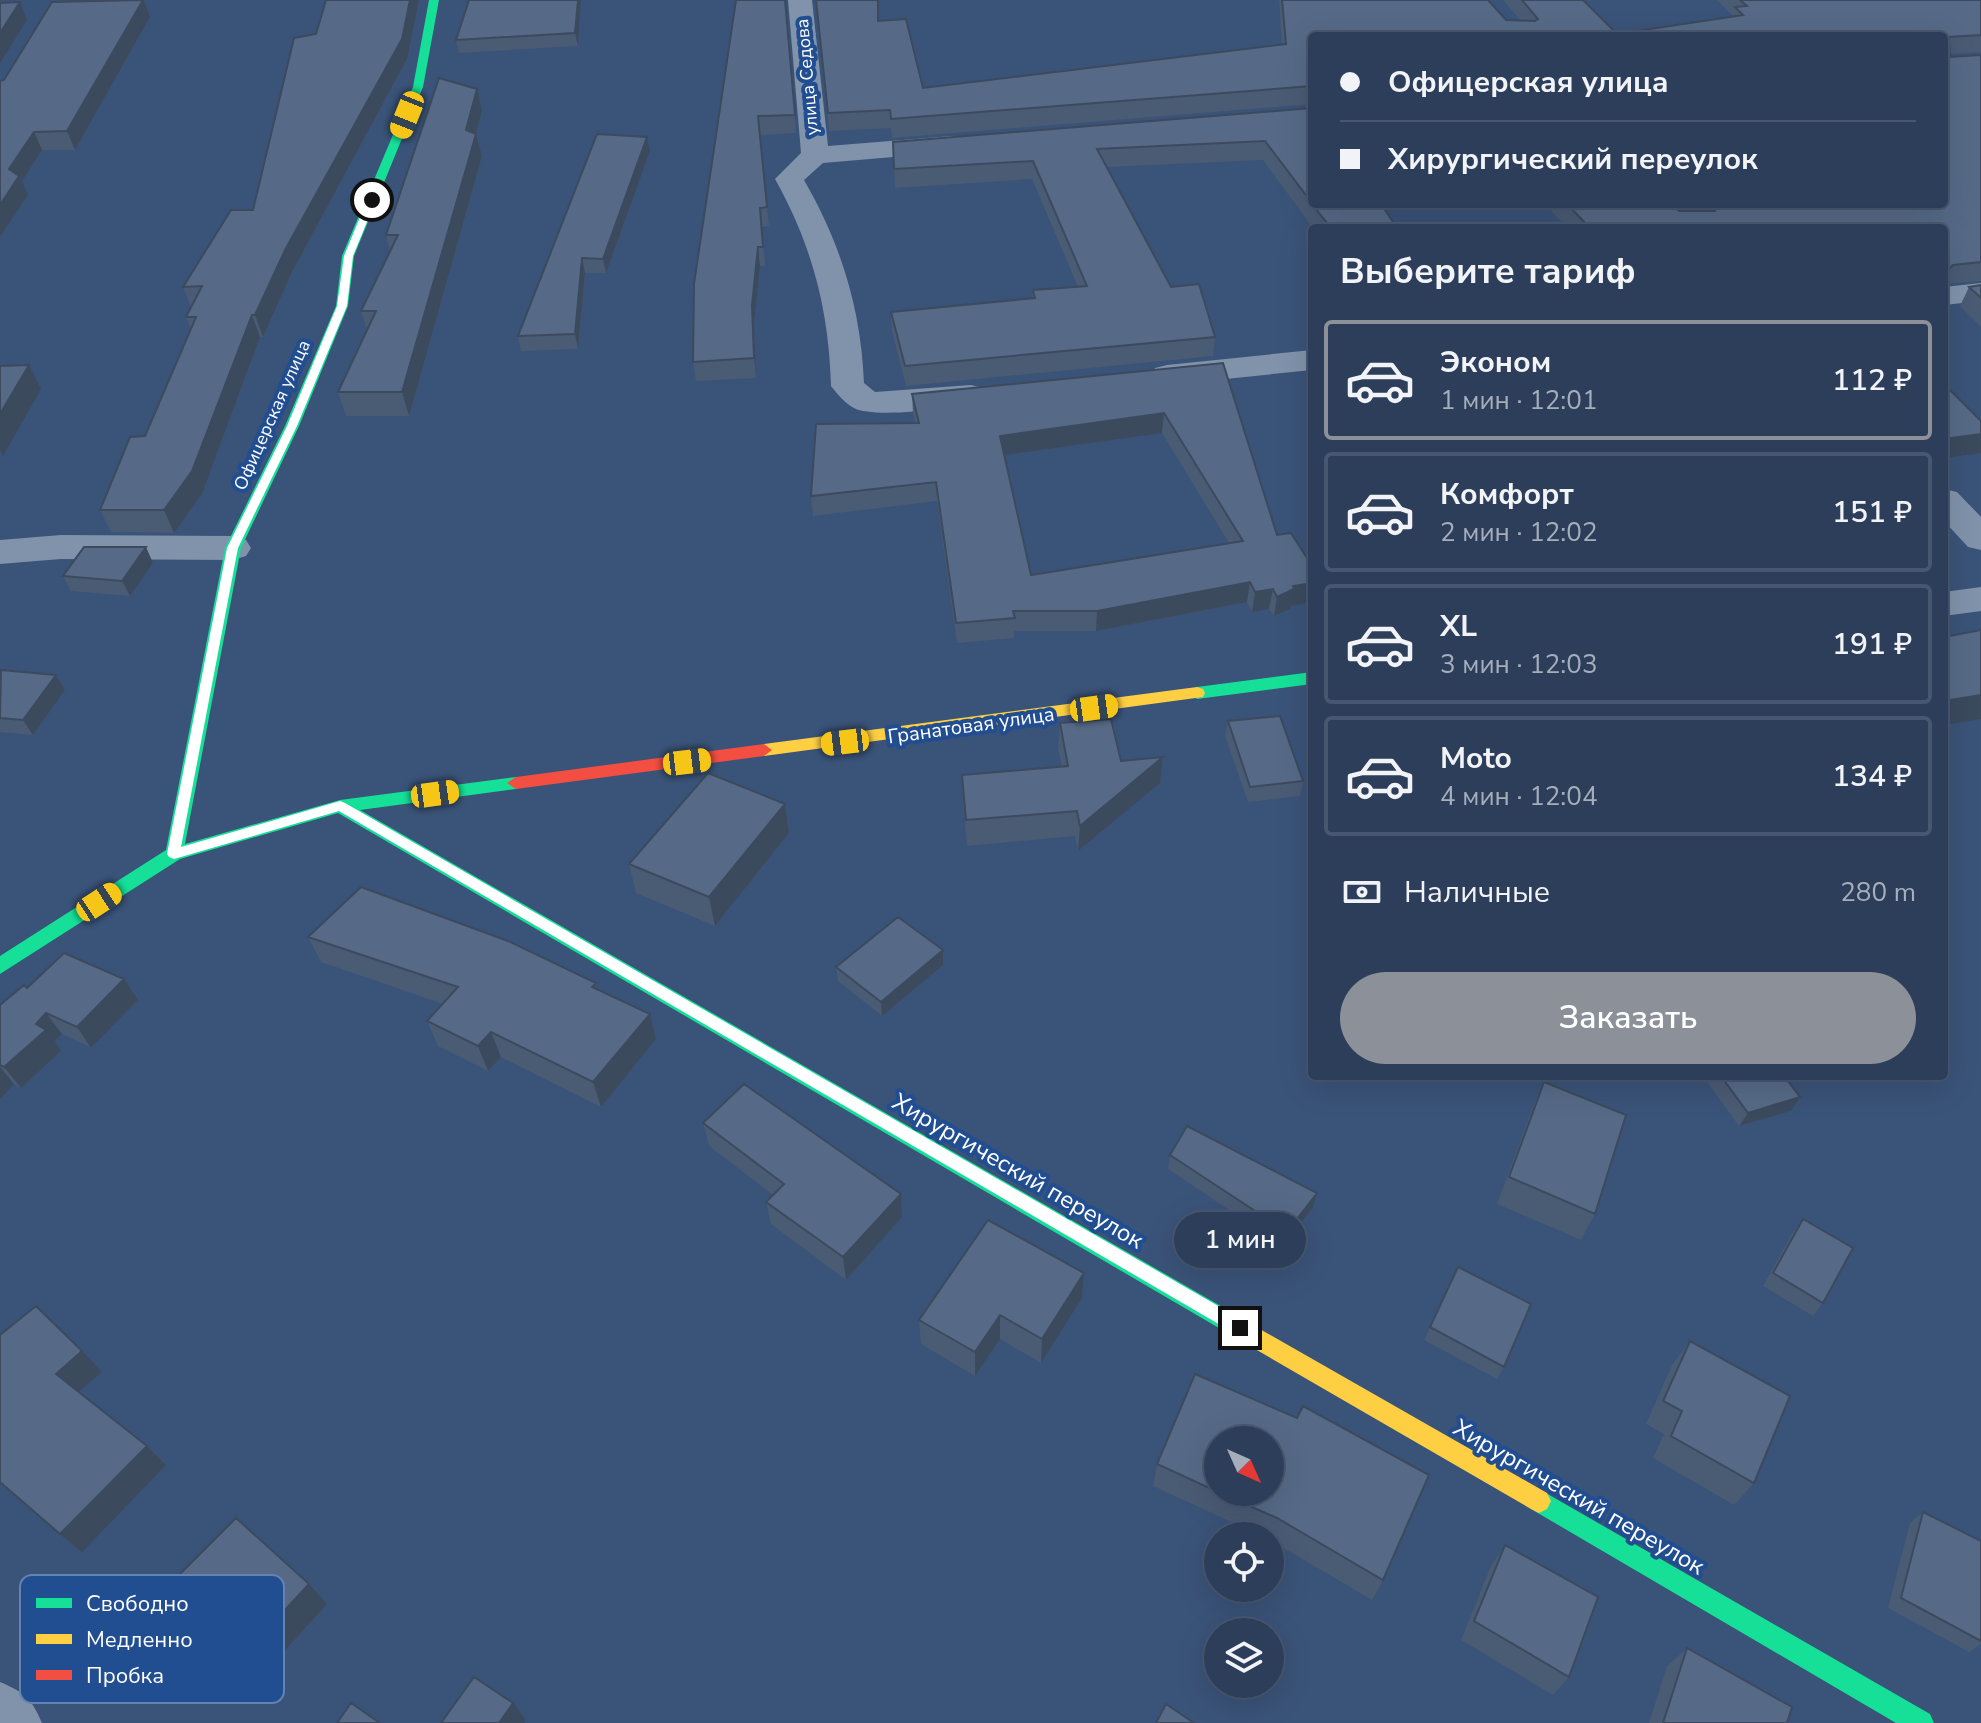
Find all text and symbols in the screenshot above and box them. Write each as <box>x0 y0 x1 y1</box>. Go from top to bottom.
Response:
street label: улица Седова <box>790 18 824 136</box>
text: Офицерская улица <box>1388 62 1669 103</box>
car <box>387 88 427 142</box>
text: Хирургический переулок <box>1388 139 1758 180</box>
route start <box>354 182 390 218</box>
text: Выберите тариф <box>1340 247 1636 296</box>
street label: Офицерская улица <box>228 336 316 494</box>
text: Эконом <box>1440 342 1551 383</box>
icon: car <box>1344 344 1416 416</box>
text: 112 ₽ <box>1832 360 1912 401</box>
text: 1 мин · 12:01 <box>1440 383 1597 418</box>
text: Комфорт <box>1440 474 1574 515</box>
icon: car <box>1344 476 1416 548</box>
text: 151 ₽ <box>1832 492 1912 533</box>
text: 2 мин · 12:02 <box>1440 515 1597 550</box>
text: XL <box>1440 606 1477 647</box>
icon: car <box>1344 608 1416 680</box>
text: 191 ₽ <box>1832 624 1912 665</box>
text: 3 мин · 12:03 <box>1440 647 1597 682</box>
car <box>1069 693 1119 723</box>
street label: Гранатовая улица <box>886 700 1056 751</box>
car <box>820 727 870 757</box>
text: Moto <box>1440 738 1512 779</box>
icon: car <box>1344 740 1416 812</box>
car <box>662 747 712 777</box>
text: 134 ₽ <box>1832 756 1912 797</box>
car <box>410 779 460 809</box>
text: 4 мин · 12:04 <box>1440 779 1597 814</box>
icon: cash <box>1340 870 1384 914</box>
text: Наличные <box>1404 872 1550 913</box>
text: 280 m <box>1840 875 1916 910</box>
car <box>72 879 126 925</box>
button: Заказать <box>1340 972 1916 1064</box>
street label: Хирургический переулок <box>886 1086 1150 1256</box>
callout: 1 мин <box>1174 1212 1306 1268</box>
text: 1 мин <box>1205 1222 1275 1257</box>
route end <box>1222 1310 1258 1346</box>
street label: Хирургический переулок <box>1447 1412 1711 1582</box>
north arrow <box>1204 1426 1284 1506</box>
map controls <box>1204 1426 1284 1698</box>
button: locate <box>1204 1522 1284 1602</box>
legend <box>20 1575 284 1703</box>
text: Свободно <box>86 1589 189 1619</box>
button: layers <box>1204 1618 1284 1698</box>
text: Медленно <box>86 1625 193 1655</box>
text: Пробка <box>86 1661 164 1691</box>

